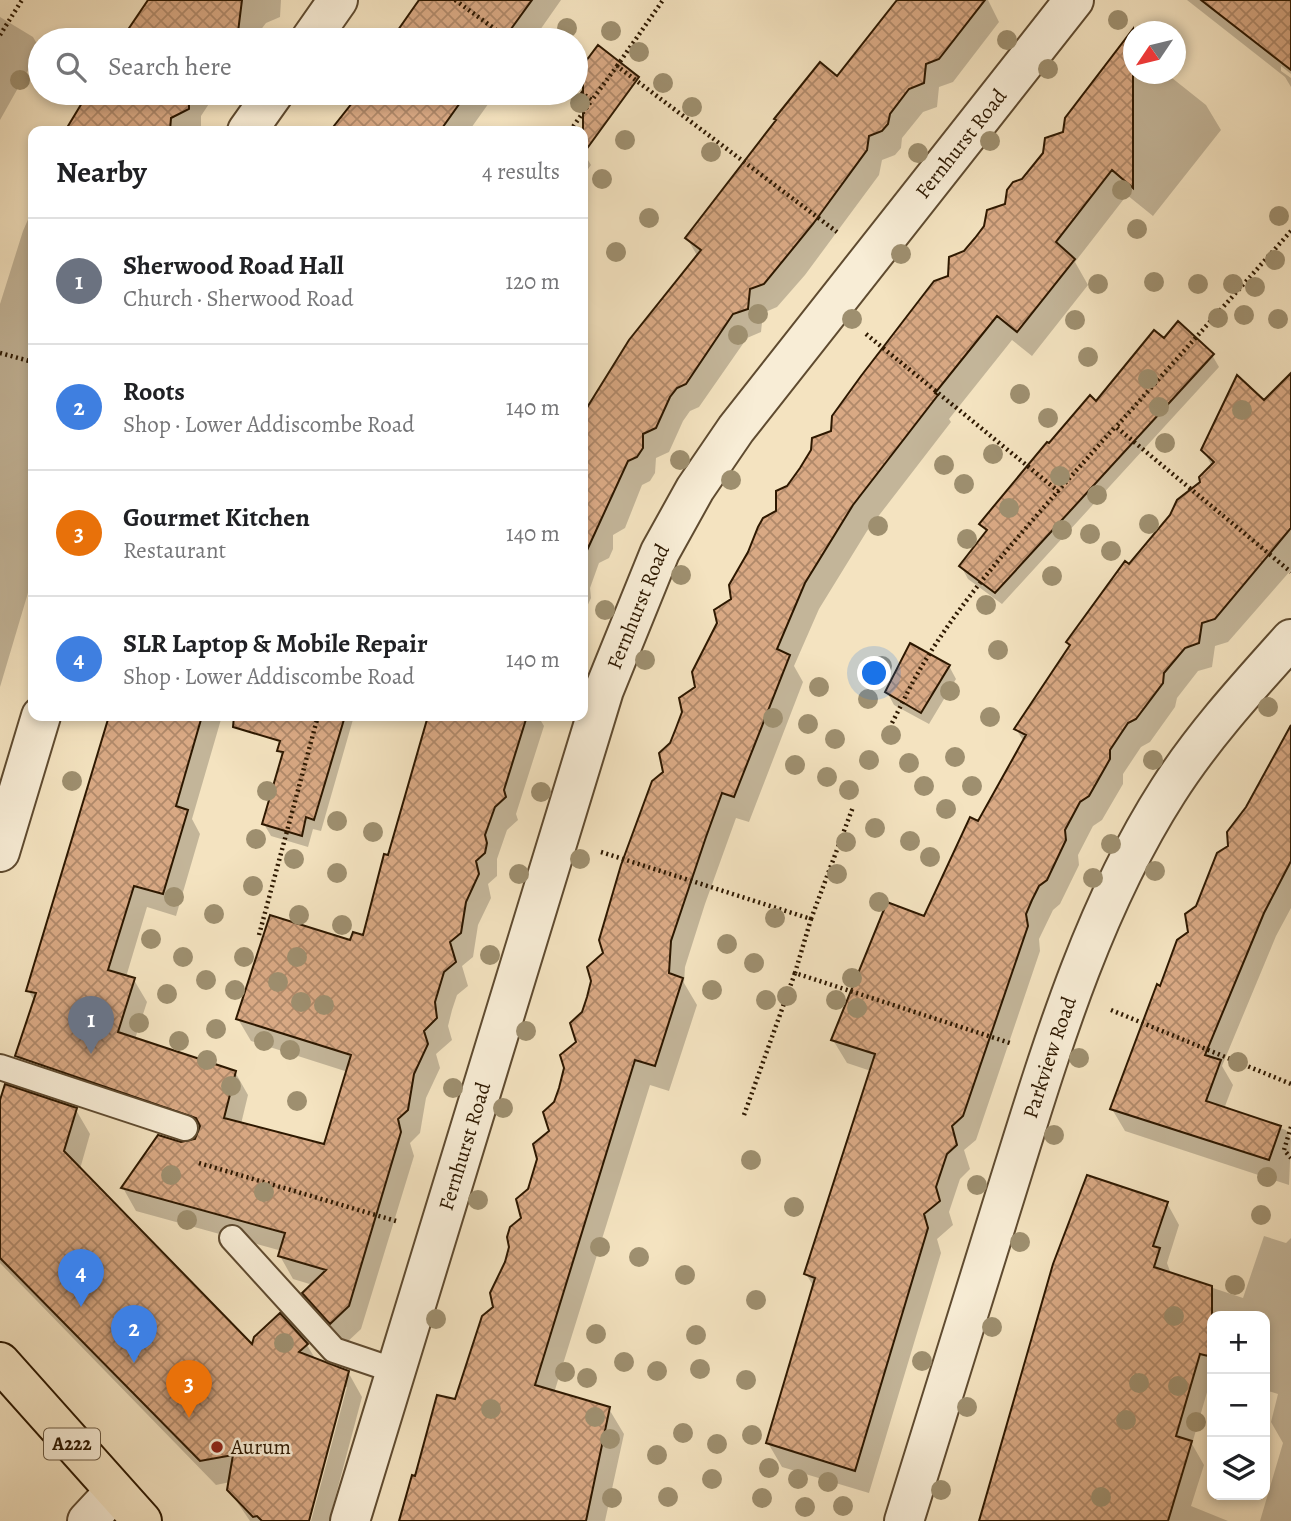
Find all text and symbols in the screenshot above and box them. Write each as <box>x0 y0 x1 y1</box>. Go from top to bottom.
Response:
north arrow <box>1123 21 1186 84</box>
search box <box>28 28 588 105</box>
icon: search <box>52 48 90 86</box>
text: Search here <box>108 49 232 84</box>
street label: Fernhurst Road <box>909 82 1013 204</box>
text: Nearby <box>56 152 147 192</box>
text: 4 results <box>482 156 560 187</box>
text: Sherwood Road Hall <box>123 248 344 283</box>
text: 1 <box>75 266 83 297</box>
text: 120 m <box>505 266 560 297</box>
text: Church · Sherwood Road <box>123 283 354 314</box>
text: Roots <box>123 374 185 409</box>
text: 2 <box>73 392 85 423</box>
text: 140 m <box>506 392 560 423</box>
text: Shop · Lower Addiscombe Road <box>123 409 415 440</box>
text: Gourmet Kitchen <box>123 500 310 535</box>
text: 3 <box>74 518 84 549</box>
text: 140 m <box>506 518 560 549</box>
text: Restaurant <box>123 535 226 566</box>
street label: Fernhurst Road <box>600 538 676 673</box>
text: SLR Laptop & Mobile Repair <box>123 626 428 661</box>
text: 4 <box>74 644 84 675</box>
text: 140 m <box>506 644 560 675</box>
your location <box>857 656 891 690</box>
text: Shop · Lower Addiscombe Road <box>123 661 415 692</box>
street label: Parkview Road <box>1016 992 1083 1122</box>
pin: 1 <box>68 996 114 1054</box>
street label: Fernhurst Road <box>432 1078 498 1214</box>
pin: 4 <box>58 1249 104 1307</box>
pin: 2 <box>111 1305 157 1363</box>
map controls <box>1207 1311 1270 1500</box>
button: + <box>1207 1311 1270 1374</box>
pin: 3 <box>166 1360 212 1418</box>
button: − <box>1207 1374 1270 1437</box>
road number: A222 <box>44 1428 100 1460</box>
place label: Aurum <box>230 1433 291 1461</box>
button: layers <box>1207 1437 1270 1500</box>
marker: Aurum <box>209 1439 225 1455</box>

